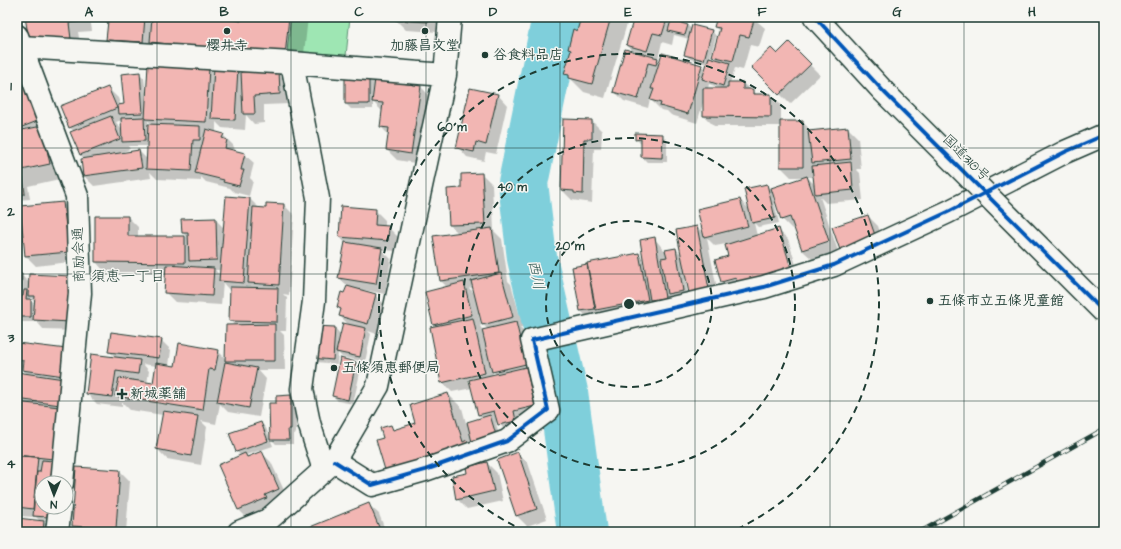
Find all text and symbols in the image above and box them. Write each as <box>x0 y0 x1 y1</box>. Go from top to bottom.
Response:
text: A <box>85 3 94 21</box>
text: B <box>219 3 229 21</box>
text: C <box>354 3 364 21</box>
text: D <box>489 3 498 21</box>
text: E <box>624 3 632 21</box>
text: F <box>757 3 767 21</box>
text: G <box>892 3 902 21</box>
text: H <box>1028 3 1036 21</box>
marker: 櫻井寺 <box>222 26 232 36</box>
marker: 加藤昌文堂 <box>420 26 430 36</box>
place label: 櫻井寺 <box>206 36 248 56</box>
place label: 加藤昌文堂 <box>390 36 460 56</box>
place label: 谷食料品店 <box>493 45 563 65</box>
marker: 谷食料品店 <box>480 50 490 60</box>
text: 1 <box>10 77 12 95</box>
text: 60 m <box>437 119 467 136</box>
street label: 国道310号 <box>938 130 994 186</box>
text: 40 m <box>497 179 528 196</box>
text: 2 <box>6 203 15 221</box>
street label: 商励会通 <box>68 227 90 283</box>
text: 20 m <box>555 238 585 255</box>
water label: 西川 <box>523 258 549 292</box>
district label: 須恵一丁目 <box>90 266 166 287</box>
place label: 五條市立五條児童館 <box>938 291 1064 311</box>
marker: 五條市立五條児童館 <box>925 296 935 306</box>
centre of rings <box>622 297 636 311</box>
text: 3 <box>7 329 15 347</box>
place label: 五條須恵郵便局 <box>342 358 440 378</box>
marker: 五條須恵郵便局 <box>329 363 339 373</box>
place label: 新城薬舗 <box>130 384 186 404</box>
marker: 新城薬舗 <box>117 389 127 399</box>
text: 4 <box>7 455 16 473</box>
north arrow <box>34 475 74 515</box>
text: N <box>50 497 57 512</box>

